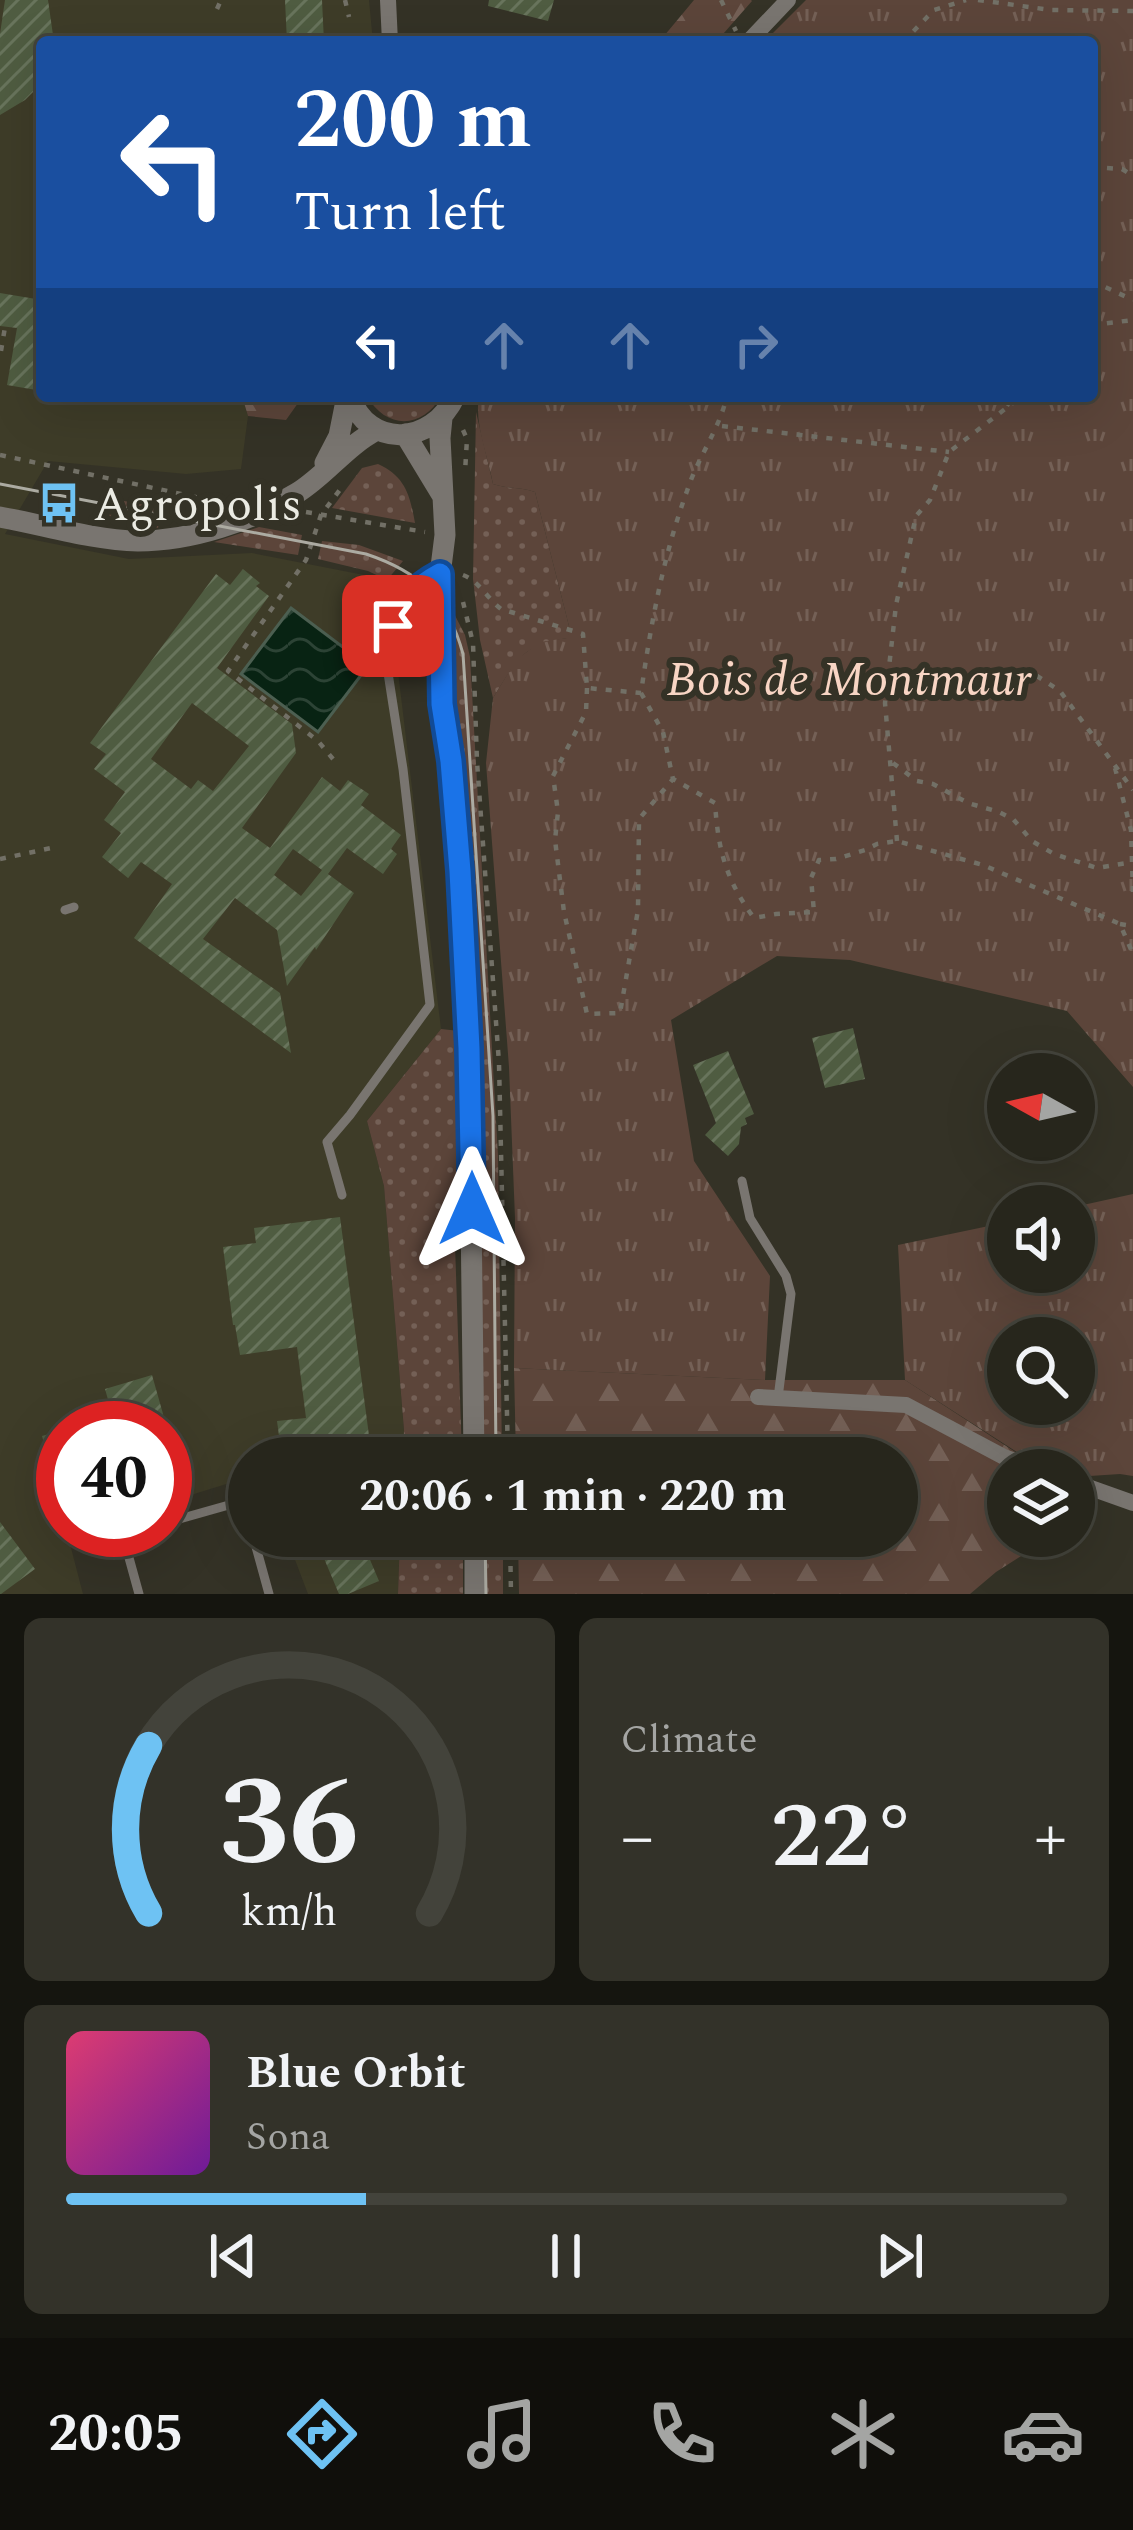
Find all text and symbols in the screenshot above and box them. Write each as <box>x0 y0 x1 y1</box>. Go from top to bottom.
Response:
text: 200 m <box>294 57 532 185</box>
icon: left <box>96 84 252 240</box>
text: Turn left <box>294 172 506 254</box>
icon: left <box>345 312 411 378</box>
icon: ahead <box>471 312 537 378</box>
icon: ahead <box>597 312 663 378</box>
icon: right <box>723 312 789 378</box>
place label: Agropolis <box>93 469 302 542</box>
bus stop icon: Agropolis <box>36 480 82 526</box>
pin <box>342 575 444 677</box>
icon: arrive <box>360 593 426 659</box>
park label: Bois de Montmaur <box>667 644 1032 717</box>
north arrow <box>987 1053 1095 1161</box>
map controls <box>987 1053 1095 1557</box>
position arrow <box>409 1146 535 1272</box>
button: sound <box>987 1185 1095 1293</box>
button: search <box>987 1317 1095 1425</box>
speed limit sign: 40 <box>36 1401 192 1557</box>
button: layers <box>987 1449 1095 1557</box>
text: 20:06 · 1 min · 220 m <box>359 1462 787 1531</box>
text: Climate <box>621 1711 758 1770</box>
text: 36 <box>219 1730 359 1920</box>
text: 22° <box>771 1770 917 1907</box>
text: − <box>621 1788 654 1889</box>
text: + <box>1034 1788 1067 1889</box>
text: km/h <box>241 1879 338 1944</box>
text: Blue Orbit <box>246 2039 466 2108</box>
text: Sona <box>246 2108 330 2167</box>
icon: previous <box>200 2223 266 2289</box>
icon: pause <box>533 2223 599 2289</box>
icon: next <box>867 2223 933 2289</box>
icon: directions <box>280 2392 364 2476</box>
icon: music <box>460 2392 544 2476</box>
icon: phone <box>640 2392 724 2476</box>
icon: climate <box>821 2392 905 2476</box>
icon: car <box>1001 2392 1085 2476</box>
text: 20:05 <box>48 2393 184 2475</box>

